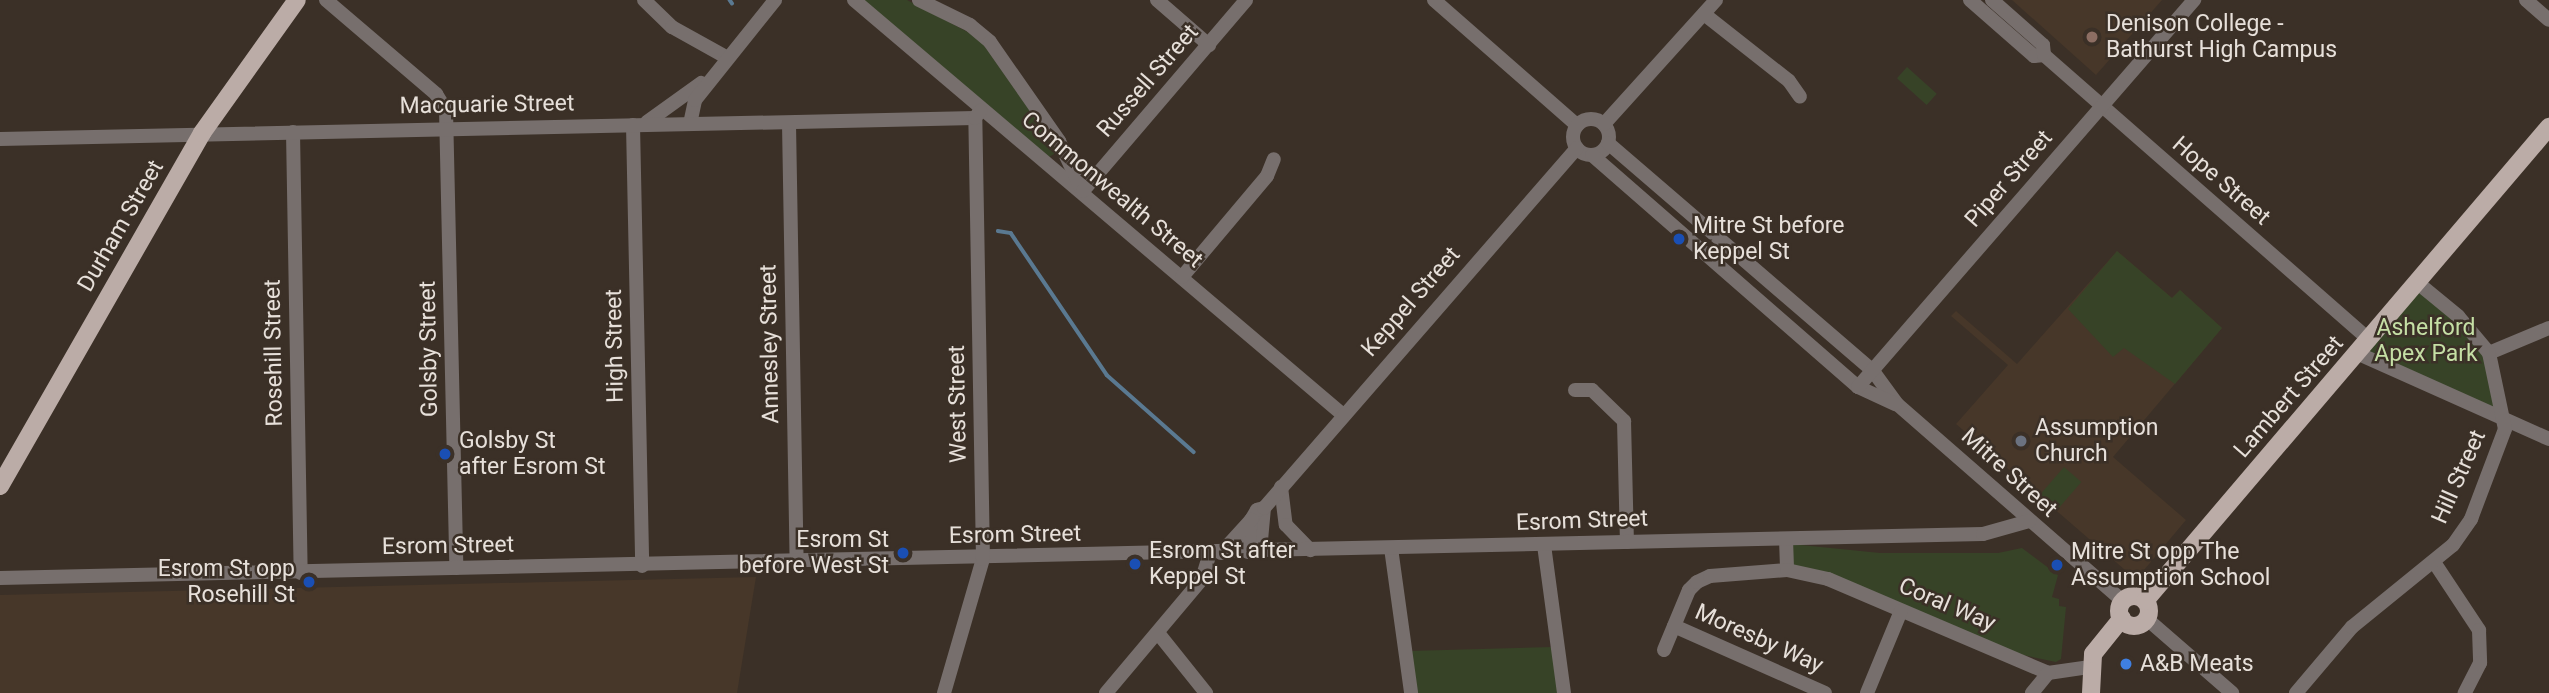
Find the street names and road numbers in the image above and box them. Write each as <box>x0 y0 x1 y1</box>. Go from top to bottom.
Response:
street label: Russell Street <box>1092 19 1204 143</box>
street label: Macquarie Street <box>399 90 575 120</box>
street label: Commonwealth Street <box>1016 106 1208 274</box>
street label: Piper Street <box>1959 125 2059 233</box>
street label: Hope Street <box>2166 131 2276 231</box>
street label: Durham Street <box>72 155 170 297</box>
street label: Keppel Street <box>1356 241 1466 363</box>
street label: Annesley Street <box>755 264 785 424</box>
street label: Rosehill Street <box>259 279 289 427</box>
street label: Golsby Street <box>414 281 444 417</box>
street label: High Street <box>600 289 630 403</box>
street label: Lambert Street <box>2229 330 2349 464</box>
street label: West Street <box>943 345 973 463</box>
street label: Mitre Street <box>1955 423 2063 523</box>
street label: Hill Street <box>2426 426 2492 528</box>
street label: Esrom Street <box>1515 505 1649 537</box>
street label: Esrom Street <box>949 520 1081 550</box>
street label: Esrom Street <box>382 531 514 561</box>
street label: Coral Way <box>1894 572 2000 638</box>
street label: Moresby Way <box>1691 598 1827 680</box>

